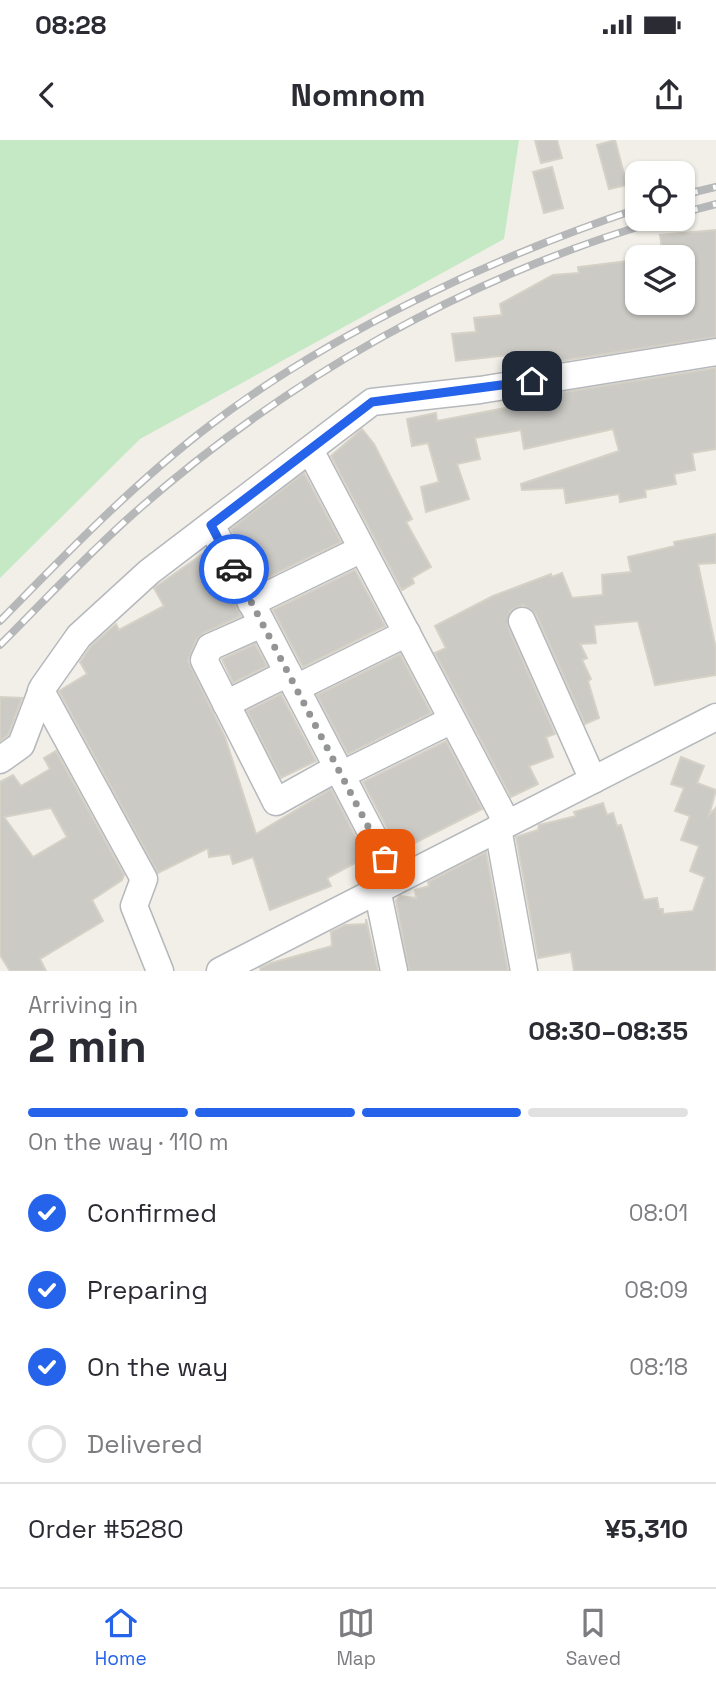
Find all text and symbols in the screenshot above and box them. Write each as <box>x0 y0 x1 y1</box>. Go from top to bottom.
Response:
text: 08:28 <box>35 8 106 42</box>
text: Nomnom <box>291 75 425 115</box>
icon: back <box>28 76 66 114</box>
icon: share <box>650 76 688 114</box>
map controls <box>625 161 695 315</box>
button: locate <box>625 161 695 231</box>
button: layers <box>625 245 695 315</box>
pin <box>502 351 562 411</box>
icon: home <box>513 362 551 400</box>
courier <box>199 534 269 604</box>
icon: car <box>215 550 253 588</box>
pin <box>355 829 415 889</box>
icon: bag <box>366 840 404 878</box>
text: Arriving in <box>28 990 138 1020</box>
text: 08:30–08:35 <box>528 1014 688 1048</box>
text: 2 min <box>28 1017 147 1075</box>
text: On the way · 110 m <box>28 1127 229 1157</box>
icon: check <box>28 1194 66 1232</box>
text: Confirmed <box>87 1196 217 1230</box>
text: 08:01 <box>629 1198 688 1228</box>
icon: check <box>28 1271 66 1309</box>
text: Preparing <box>87 1273 208 1307</box>
text: 08:09 <box>624 1275 688 1305</box>
icon: check <box>28 1348 66 1386</box>
text: On the way <box>87 1350 228 1384</box>
text: 08:18 <box>629 1352 688 1382</box>
text: Delivered <box>87 1427 203 1461</box>
text: Order #5280 <box>28 1512 184 1546</box>
text: ¥5,310 <box>605 1512 688 1546</box>
tab: Home <box>95 1604 147 1671</box>
tab: Map <box>336 1604 376 1671</box>
tab: Saved <box>566 1604 621 1671</box>

